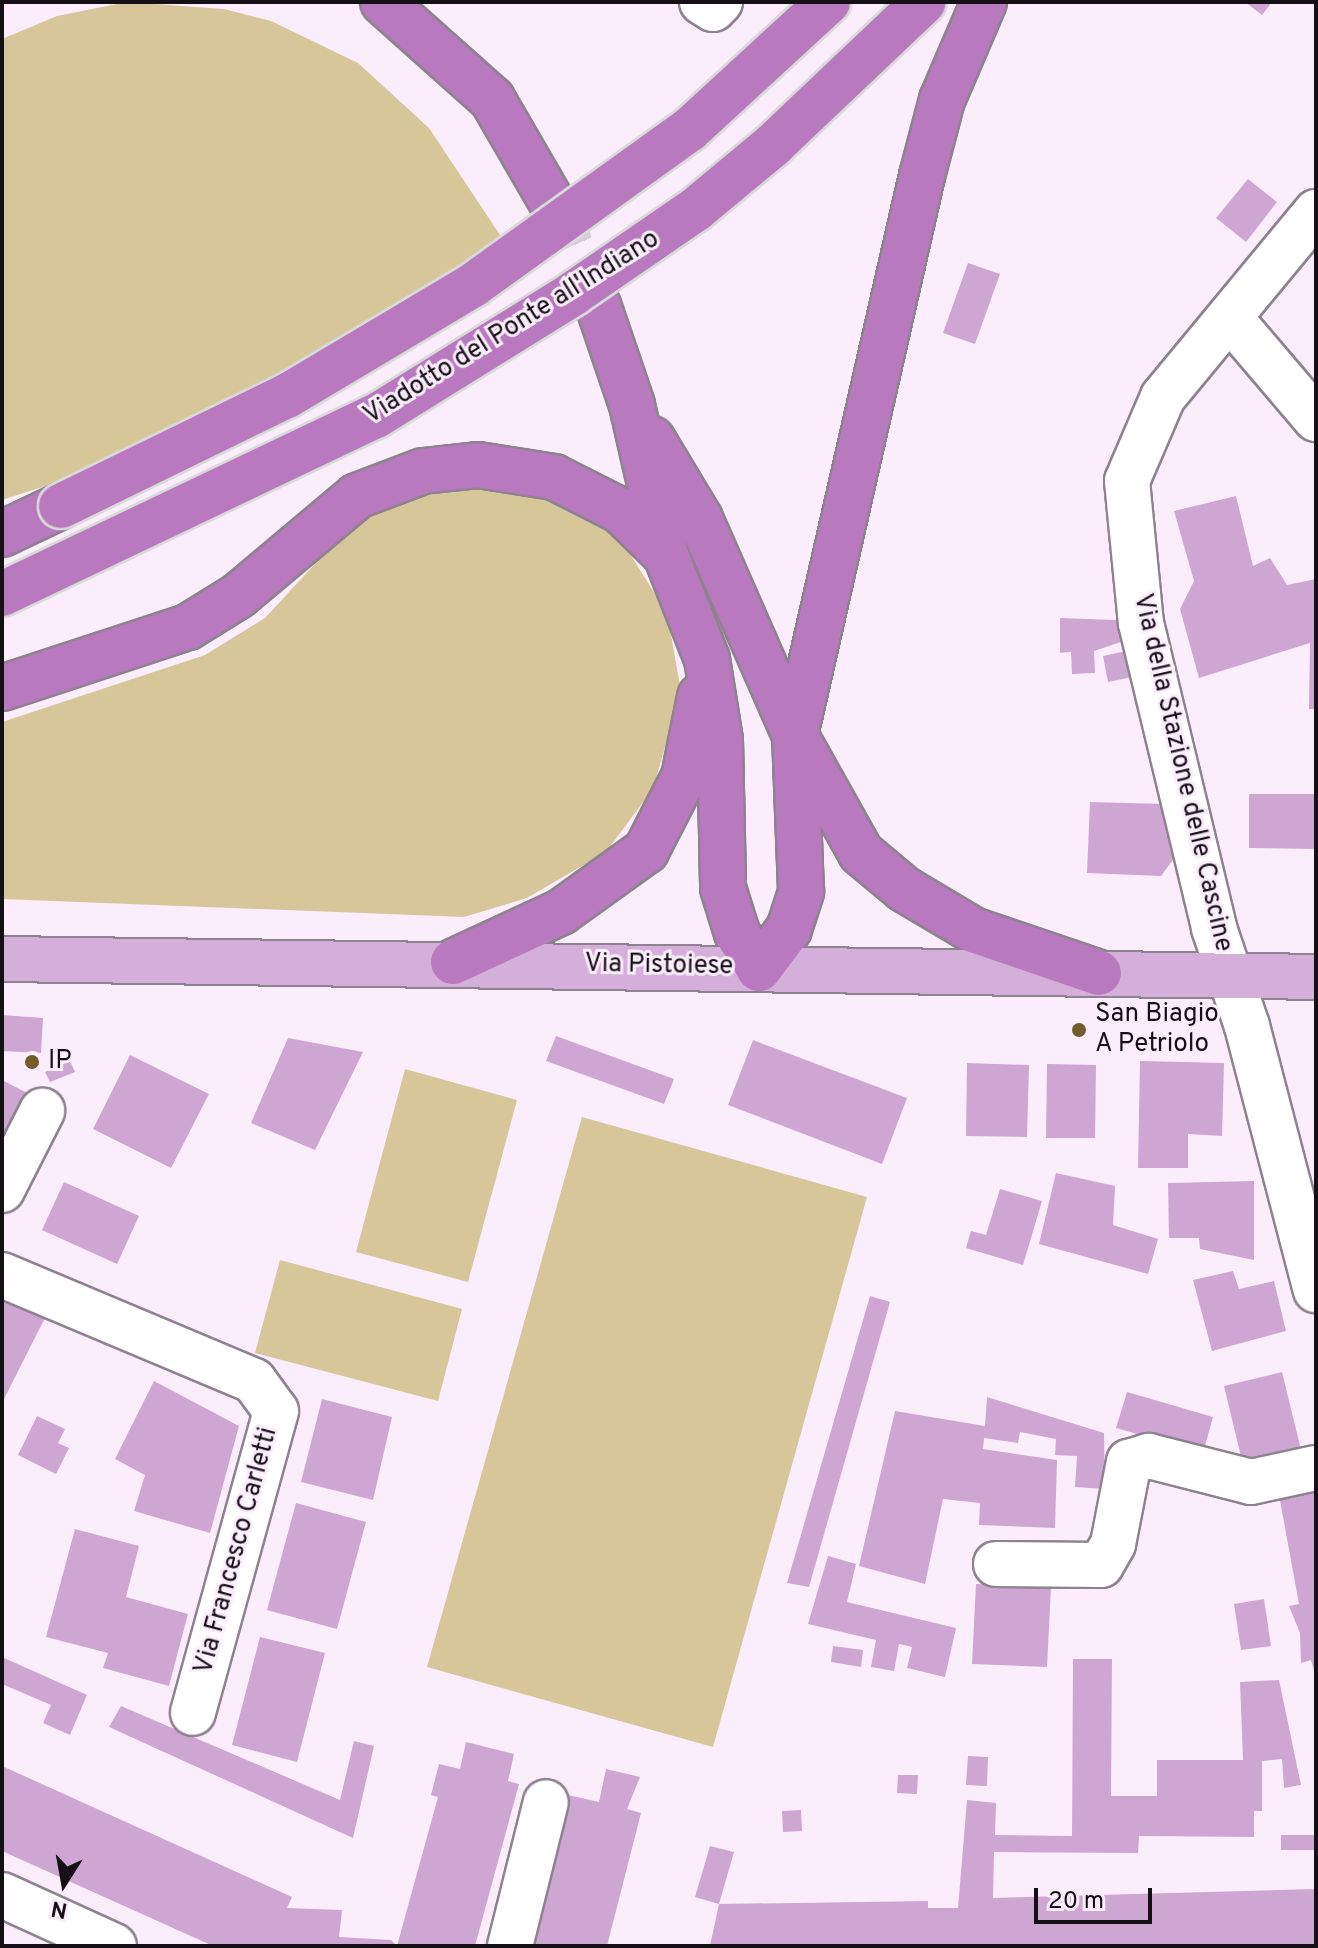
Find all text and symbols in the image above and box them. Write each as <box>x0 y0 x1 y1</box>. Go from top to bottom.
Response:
street label: Viadotto del Ponte all'Indiano <box>359 224 665 432</box>
street label: Via della Stazione delle Cascine <box>1126 591 1238 955</box>
street label: Via Pistoiese <box>584 949 734 983</box>
place label: San Biagio A Petriolo <box>1095 999 1219 1060</box>
marker: San Biagio A Petriolo <box>1070 1021 1088 1039</box>
place label: IP <box>48 1046 72 1078</box>
marker: IP <box>23 1053 41 1071</box>
street label: Via Francesco Carletti <box>189 1424 285 1678</box>
north arrow <box>24 1844 104 1924</box>
scale bar <box>1038 1872 1156 1922</box>
text: 20 m <box>1048 1887 1104 1917</box>
text: N <box>49 1893 70 1923</box>

